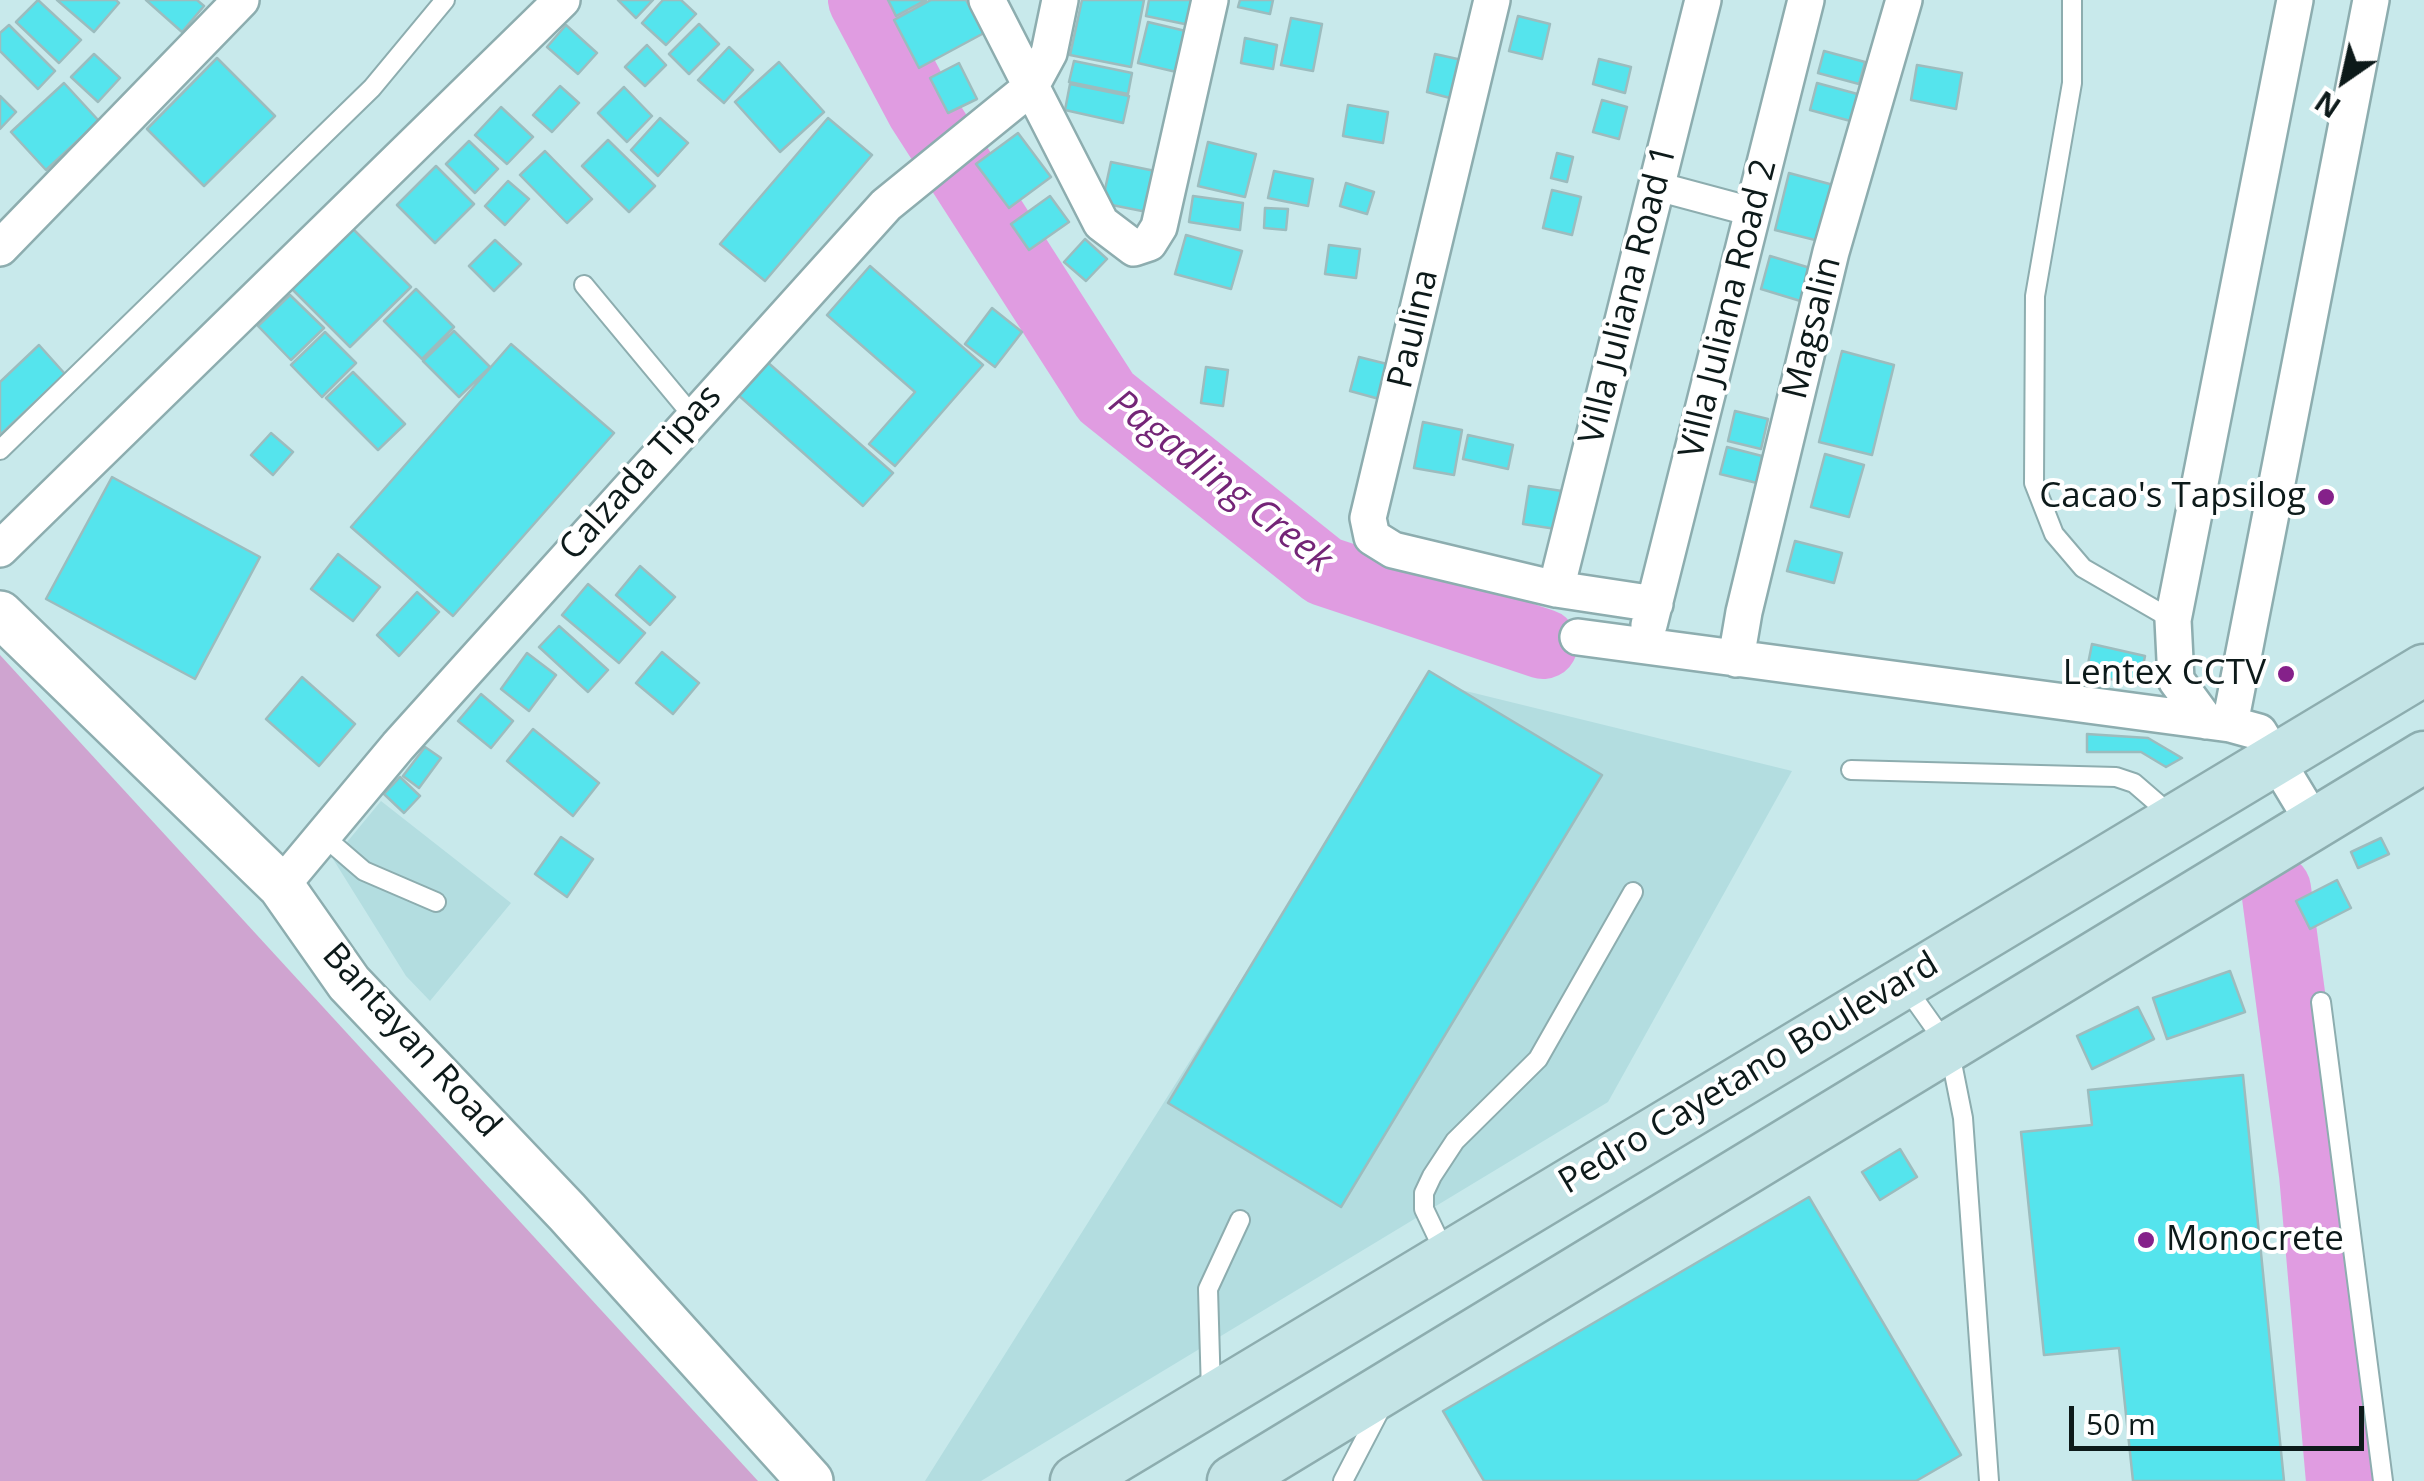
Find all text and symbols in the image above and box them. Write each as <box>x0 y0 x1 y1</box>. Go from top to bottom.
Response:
north arrow <box>2294 30 2394 130</box>
text: N <box>2307 83 2347 127</box>
street label: Villa Juliana Road 1 <box>1572 141 1686 449</box>
street label: Villa Juliana Road 2 <box>1672 155 1786 463</box>
street label: Magsalin <box>1775 252 1851 404</box>
street label: Paulina <box>1380 266 1448 392</box>
street label: Calzada Tipas <box>551 377 731 569</box>
water label: Pagadling Creek <box>1099 381 1341 583</box>
place label: Cacao's Tapsilog <box>2039 476 2306 518</box>
marker: Cacao's Tapsilog <box>2315 486 2337 508</box>
place label: Lentex CCTV <box>2063 653 2266 695</box>
marker: Lentex CCTV <box>2275 663 2297 685</box>
street label: Bantayan Road <box>313 935 509 1147</box>
street label: Pedro Cayetano Boulevard <box>1552 944 1946 1204</box>
place label: Monocrete <box>2166 1219 2344 1261</box>
marker: Monocrete <box>2135 1229 2157 1251</box>
scale bar <box>2074 1386 2369 1448</box>
text: 50 m <box>2086 1403 2156 1444</box>

